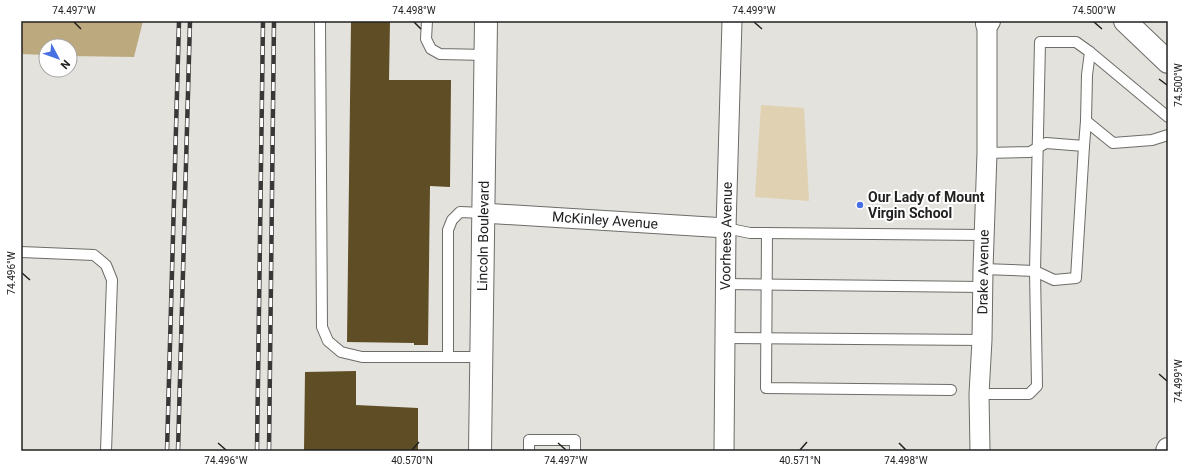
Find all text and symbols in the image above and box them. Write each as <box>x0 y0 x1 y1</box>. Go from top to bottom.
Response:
text: 74.497°W <box>52 5 96 16</box>
text: 74.498°W <box>392 5 436 16</box>
text: 74.499°W <box>732 5 776 16</box>
text: 74.500°W <box>1072 5 1116 16</box>
north arrow <box>38 38 78 78</box>
text: N <box>58 57 73 72</box>
text: 74.500°W <box>1173 63 1184 107</box>
street label: Lincoln Boulevard <box>474 181 492 291</box>
street label: Voorhees Avenue <box>717 182 735 290</box>
place label: Our Lady of Mount Virgin School <box>868 189 985 221</box>
marker: Our Lady of Mount Virgin School <box>855 200 865 210</box>
street label: McKinley Avenue <box>552 208 658 232</box>
street label: Drake Avenue <box>974 229 992 315</box>
text: 74.496°W <box>6 251 17 295</box>
text: 74.499°W <box>1173 359 1184 403</box>
text: 74.496°W <box>204 455 248 466</box>
text: 40.570°N <box>391 455 433 466</box>
text: 74.497°W <box>544 455 588 466</box>
text: 40.571°N <box>779 455 821 466</box>
text: 74.498°W <box>884 455 928 466</box>

